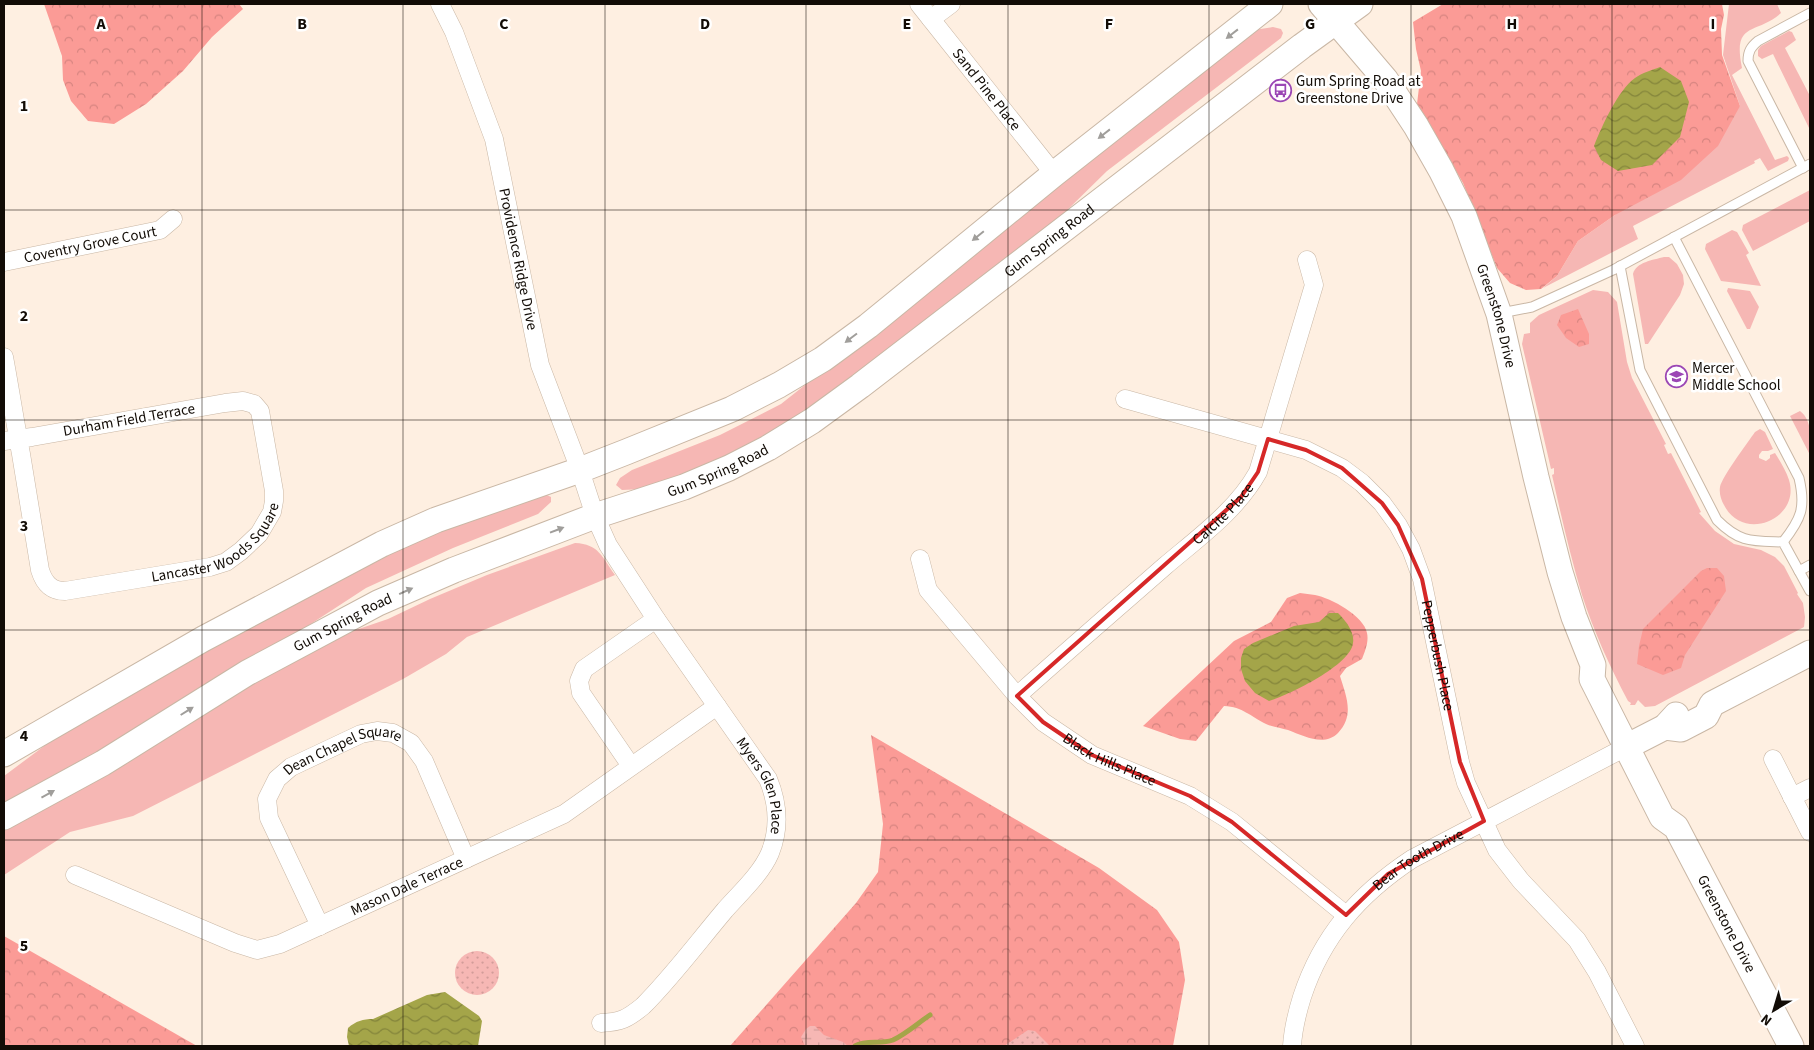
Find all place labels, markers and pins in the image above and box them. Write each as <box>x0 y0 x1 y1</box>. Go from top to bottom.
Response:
place label: Gum Spring Road at Greenstone Drive <box>1296 71 1420 109</box>
bus stop icon: Gum Spring Road at Greenstone Drive <box>1268 78 1292 102</box>
place label: Mercer Middle School <box>1692 358 1781 396</box>
school or university icon: Mercer Middle School <box>1664 365 1688 389</box>

